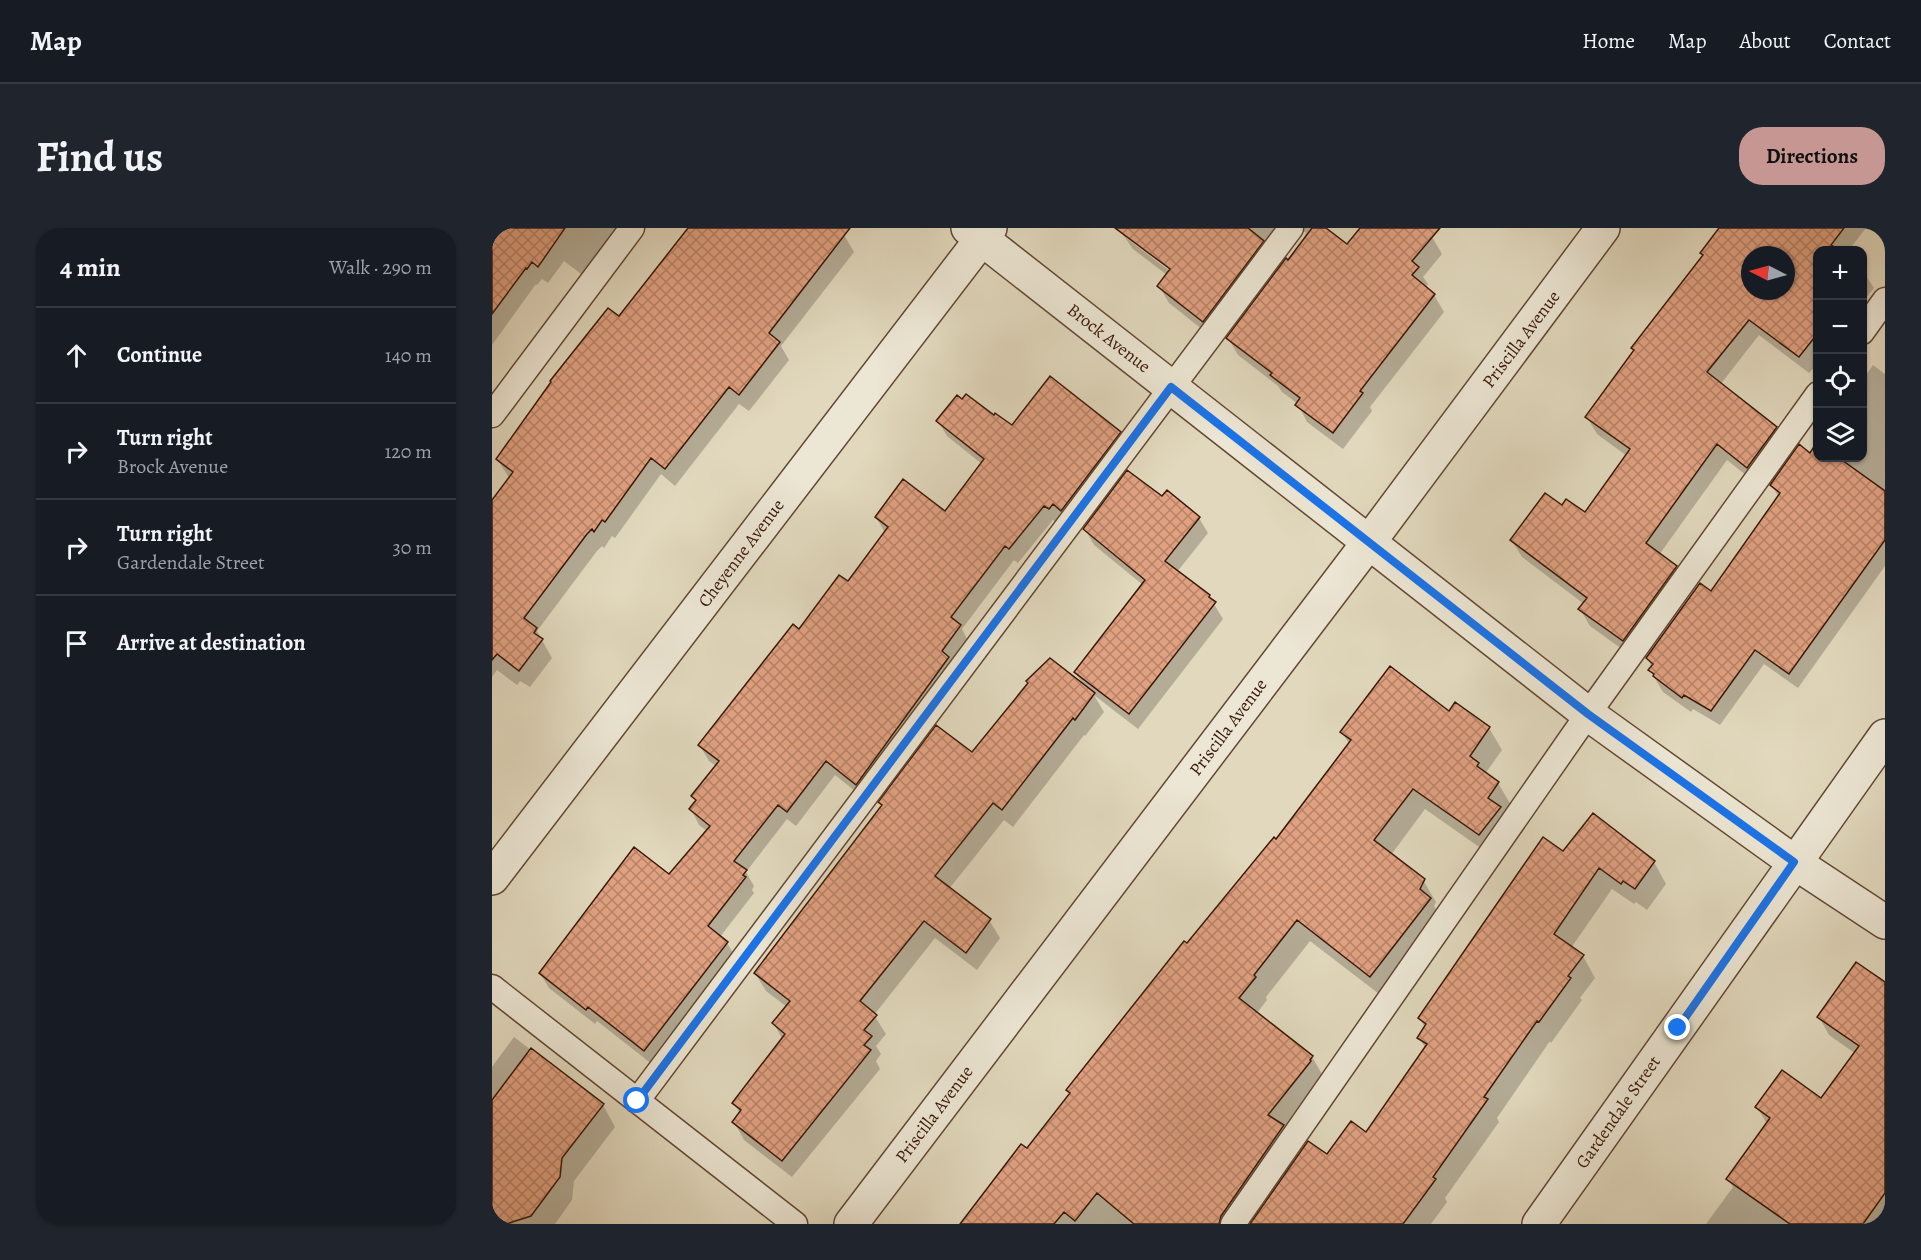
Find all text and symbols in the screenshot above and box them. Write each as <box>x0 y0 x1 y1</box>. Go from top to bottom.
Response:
text: Map <box>30 22 82 60</box>
text: Home <box>1582 27 1635 55</box>
text: Map <box>1668 27 1706 55</box>
text: About <box>1739 27 1791 55</box>
text: Contact <box>1824 27 1891 55</box>
button: Directions <box>1739 127 1885 185</box>
text: Find us <box>36 128 163 185</box>
north arrow <box>1741 246 1795 300</box>
map controls <box>1813 246 1867 462</box>
button: + <box>1813 246 1867 300</box>
text: 4 min <box>60 250 121 285</box>
text: Walk · 290 m <box>329 254 432 281</box>
street label: Priscilla Avenue <box>1477 285 1565 393</box>
street label: Brock Avenue <box>1062 298 1156 378</box>
button: − <box>1813 300 1867 354</box>
icon: ahead <box>60 339 93 372</box>
text: Continue <box>117 340 202 370</box>
text: 140 m <box>385 342 432 369</box>
button: locate <box>1813 354 1867 408</box>
button: layers <box>1813 408 1867 462</box>
text: Turn right <box>117 423 213 453</box>
icon: right <box>60 435 93 468</box>
text: 120 m <box>384 438 432 465</box>
text: Brock Avenue <box>117 453 228 480</box>
street label: Cheyenne Avenue <box>692 494 790 612</box>
text: Turn right <box>117 519 213 549</box>
icon: right <box>60 531 93 564</box>
text: 30 m <box>392 534 432 561</box>
text: Gardendale Street <box>117 549 265 576</box>
icon: arrive <box>60 627 93 660</box>
text: Arrive at destination <box>117 628 306 658</box>
street label: Priscilla Avenue <box>1184 673 1272 781</box>
route end <box>1664 1014 1690 1040</box>
street label: Gardendale Street <box>1570 1051 1666 1173</box>
street label: Priscilla Avenue <box>890 1060 978 1168</box>
route start <box>623 1087 649 1113</box>

